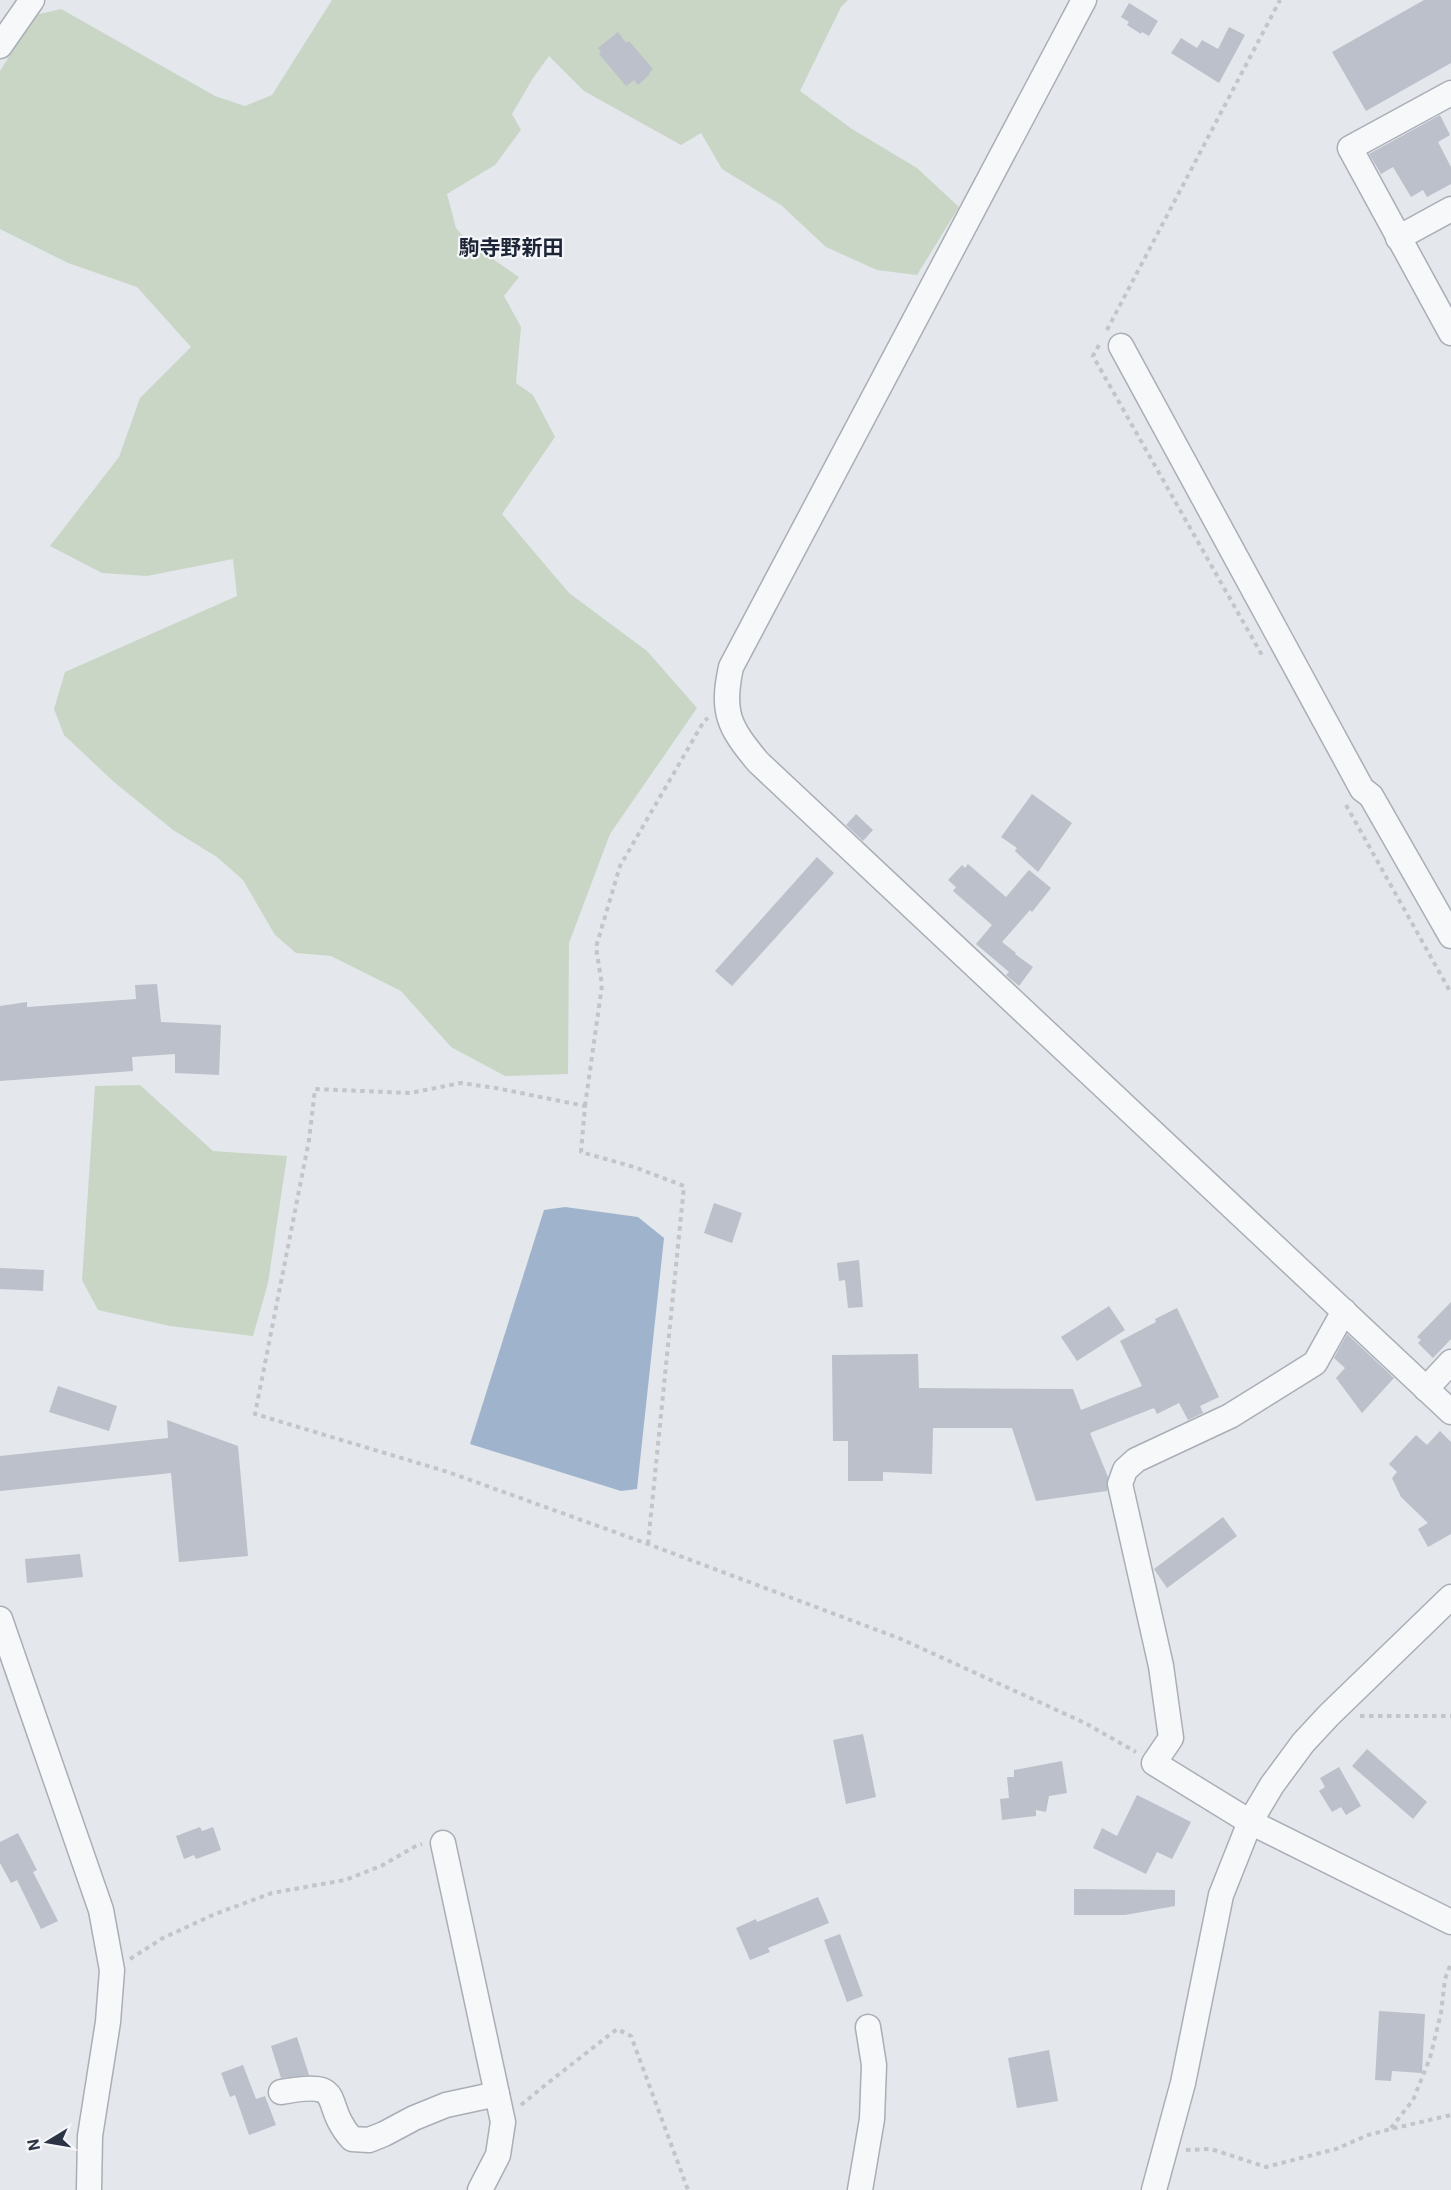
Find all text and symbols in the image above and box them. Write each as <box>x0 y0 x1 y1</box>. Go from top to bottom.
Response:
district label: 駒寺野新田 <box>459 236 564 260</box>
north arrow <box>18 2112 78 2172</box>
text: N <box>23 2137 44 2152</box>

